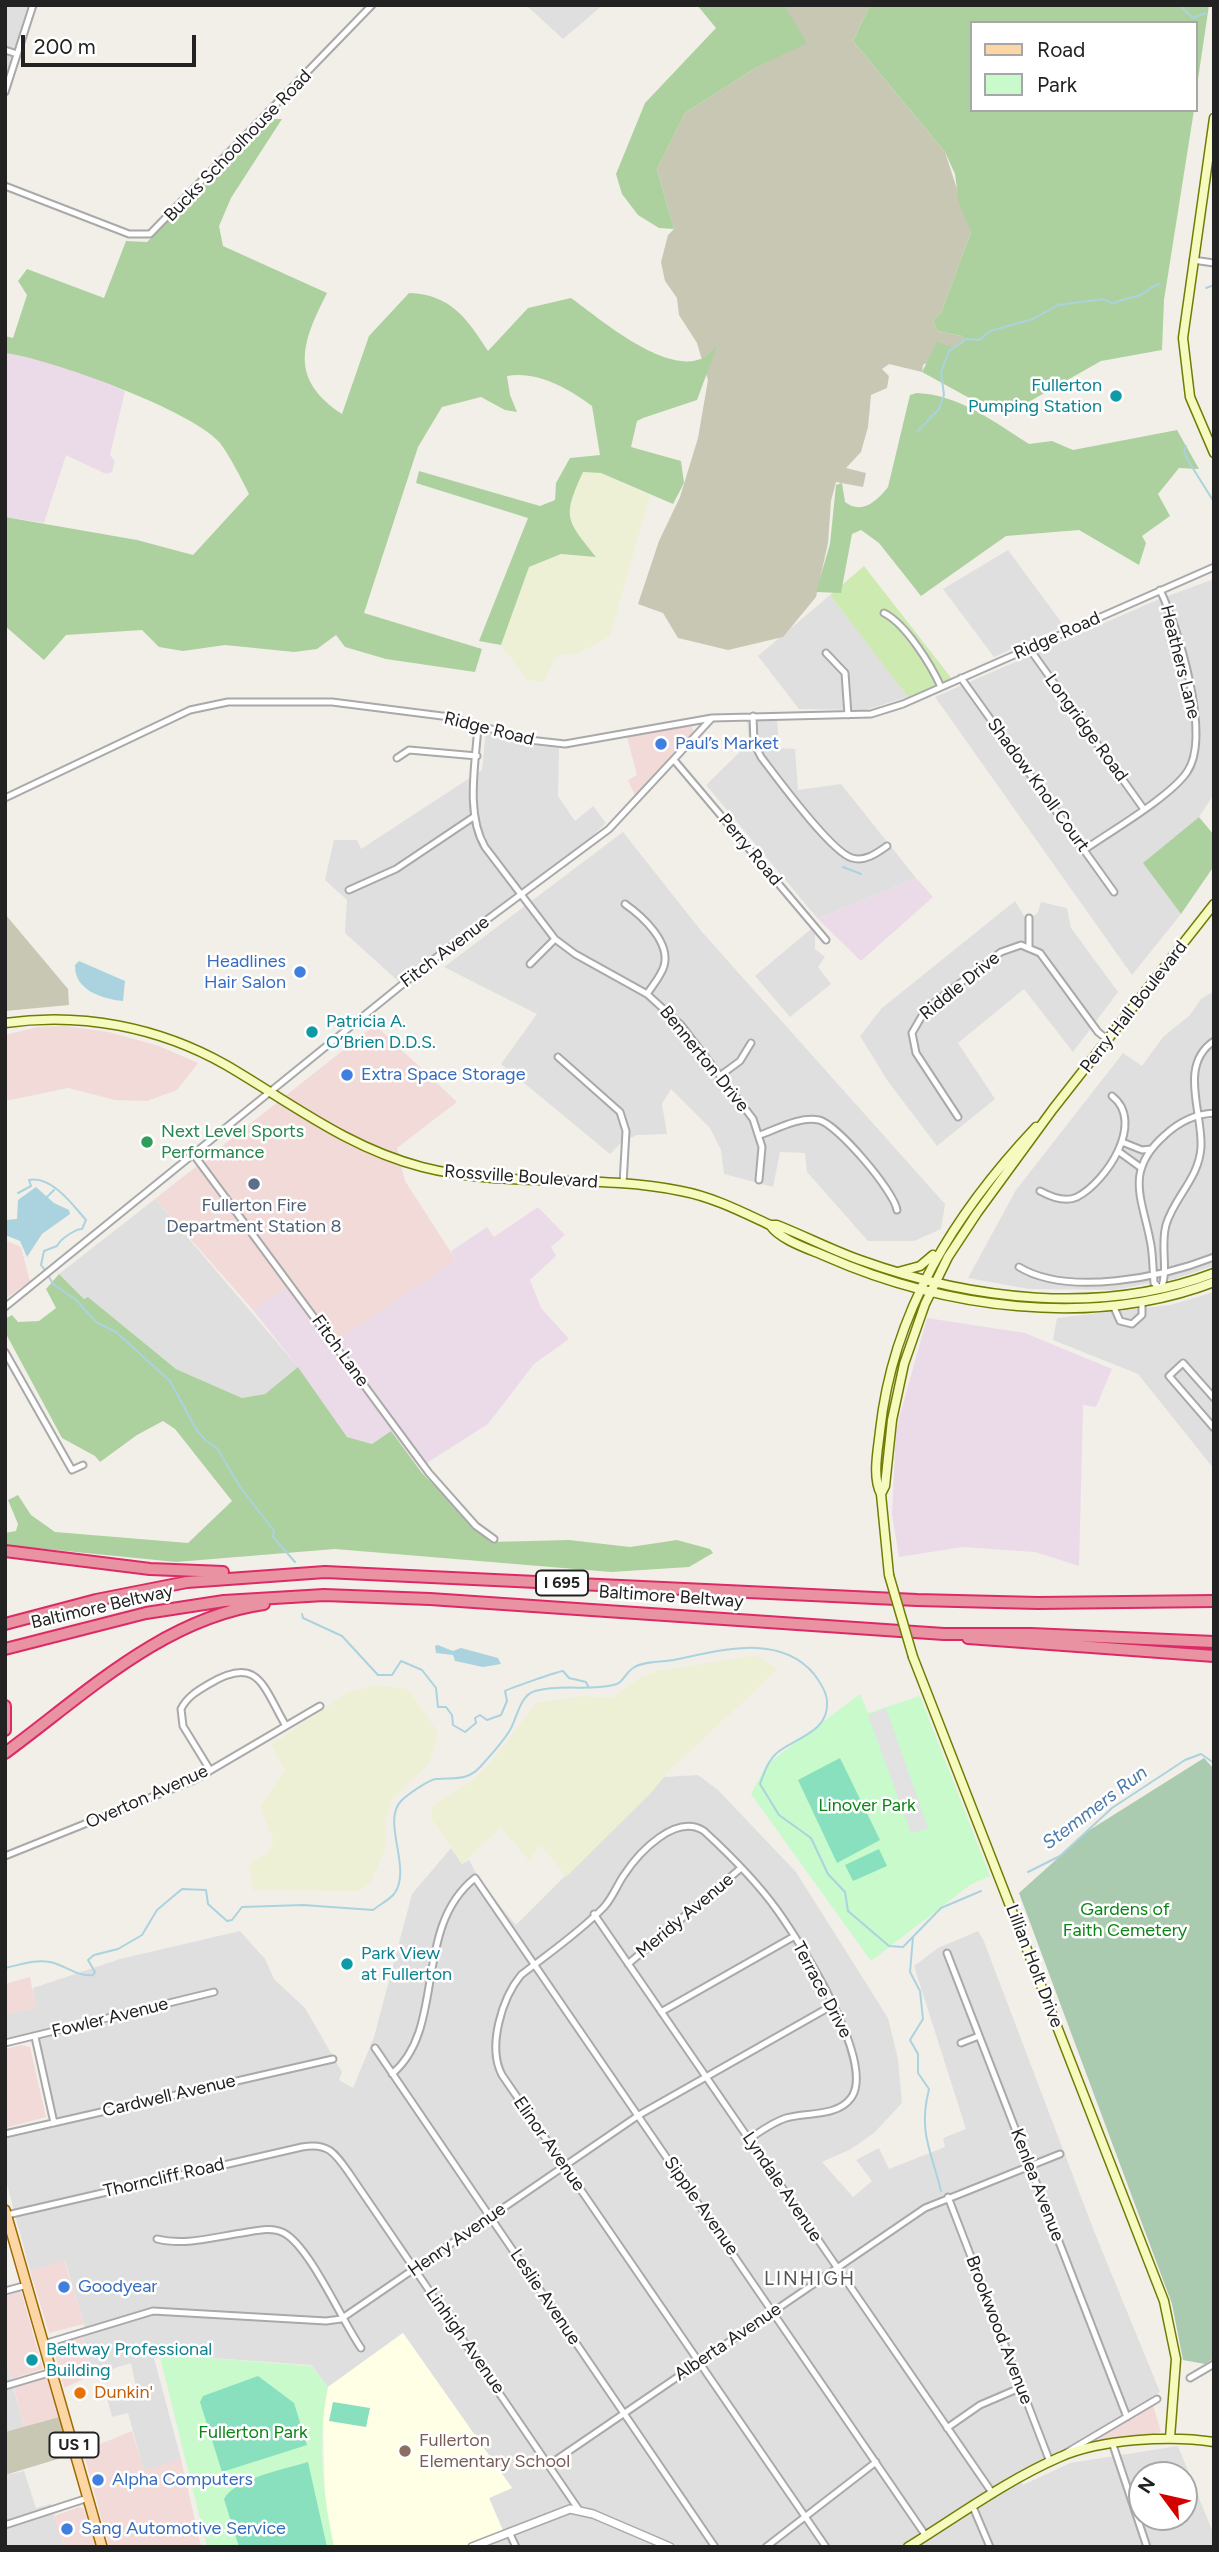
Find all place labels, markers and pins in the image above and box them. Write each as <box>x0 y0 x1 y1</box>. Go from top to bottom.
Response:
place label: Fullerton Pumping Station <box>968 375 1102 418</box>
marker: Fullerton Pumping Station <box>1108 388 1124 404</box>
place label: Paul’s Market <box>675 733 779 755</box>
marker: Paul’s Market <box>653 736 669 752</box>
place label: Headlines Hair Salon <box>204 951 286 993</box>
marker: Headlines Hair Salon <box>292 964 308 980</box>
place label: Patricia A. O’Brien D.D.S. <box>326 1011 436 1054</box>
marker: Patricia A. O’Brien D.D.S. <box>304 1024 320 1040</box>
place label: Extra Space Storage <box>361 1064 526 1086</box>
marker: Extra Space Storage <box>339 1067 355 1083</box>
place label: Next Level Sports Performance <box>161 1121 304 1164</box>
marker: Next Level Sports Performance <box>139 1134 155 1150</box>
marker: Fullerton Fire Department Station 8 <box>246 1176 262 1192</box>
place label: Fullerton Fire Department Station 8 <box>166 1195 342 1238</box>
place label: Park View at Fullerton <box>361 1943 452 1986</box>
marker: Park View at Fullerton <box>339 1956 355 1972</box>
place label: Goodyear <box>78 2276 157 2298</box>
marker: Goodyear <box>56 2279 72 2295</box>
place label: Beltway Professional Building <box>46 2339 212 2382</box>
marker: Beltway Professional Building <box>24 2352 40 2368</box>
place label: Dunkin' <box>94 2382 153 2404</box>
marker: Dunkin' <box>72 2385 88 2401</box>
place label: Fullerton Elementary School <box>419 2430 570 2472</box>
marker: Fullerton Elementary School <box>397 2443 413 2459</box>
place label: Alpha Computers <box>112 2469 253 2491</box>
marker: Alpha Computers <box>90 2472 106 2488</box>
place label: Sang Automotive Service <box>81 2518 286 2540</box>
marker: Sang Automotive Service <box>59 2521 75 2537</box>

